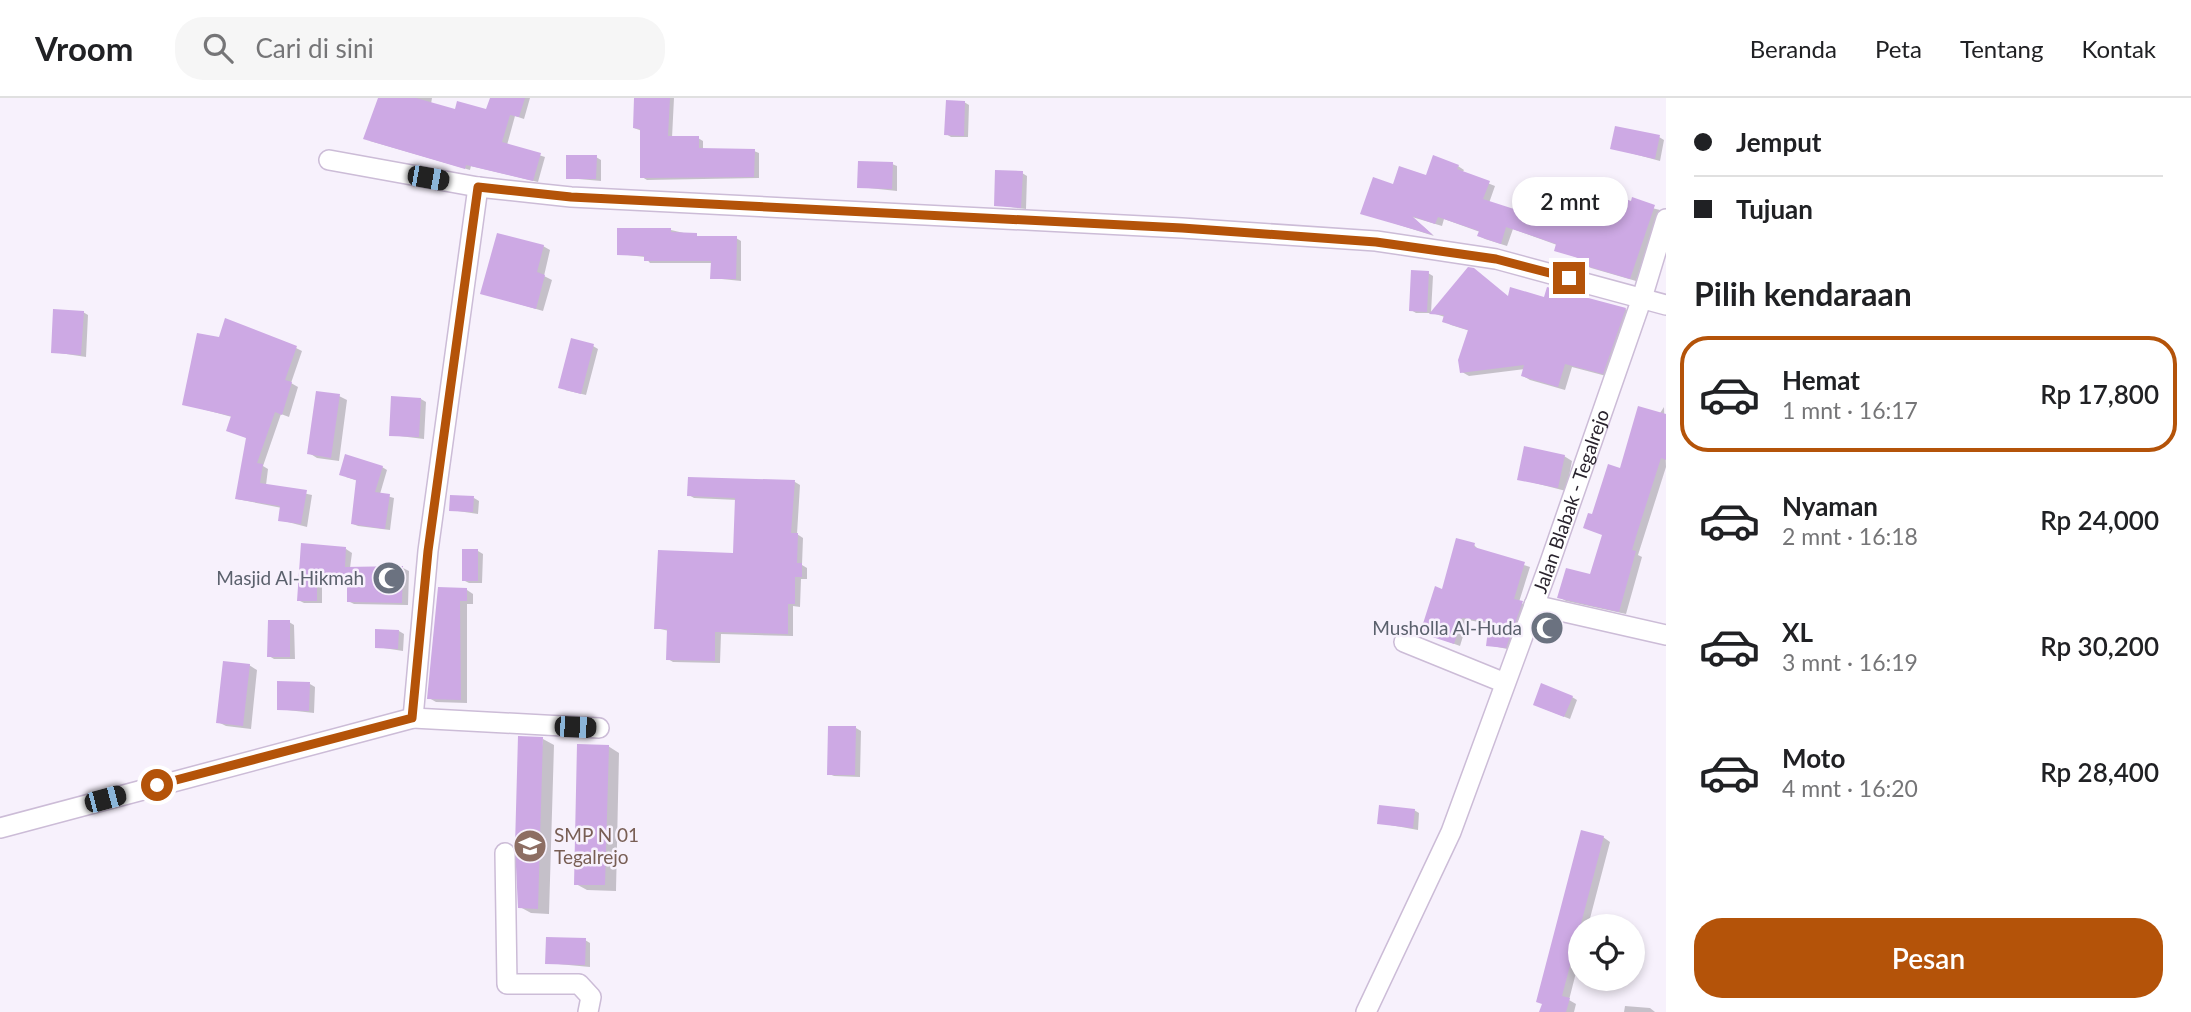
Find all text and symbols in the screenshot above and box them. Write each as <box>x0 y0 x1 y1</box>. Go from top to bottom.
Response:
search box <box>175 17 665 80</box>
text: Vroom <box>35 28 133 68</box>
icon: search <box>199 29 237 67</box>
text: Cari di sini <box>255 32 374 64</box>
text: Beranda <box>1750 34 1837 63</box>
text: Peta <box>1875 34 1922 63</box>
text: Tentang <box>1960 34 2043 63</box>
text: Kontak <box>2081 34 2156 63</box>
text: Jemput <box>1736 126 1822 158</box>
car <box>406 164 451 192</box>
callout: 2 mnt <box>1511 176 1627 226</box>
text: 2 mnt <box>1540 187 1600 215</box>
text: Tujuan <box>1736 193 1813 225</box>
route end <box>1553 262 1585 294</box>
text: Pilih kendaraan <box>1694 274 1912 313</box>
icon: car <box>1698 363 1761 426</box>
text: Hemat <box>1782 364 1860 396</box>
text: Rp 17,800 <box>2040 378 2159 410</box>
text: 1 mnt · 16:17 <box>1782 396 1918 424</box>
street label: Jalan Blabak - Tegalrejo <box>1528 406 1613 596</box>
icon: car <box>1698 489 1761 552</box>
text: Nyaman <box>1782 490 1878 522</box>
text: Rp 24,000 <box>2040 504 2159 536</box>
text: 2 mnt · 16:18 <box>1782 522 1918 550</box>
mosque icon: Masjid Al-Hikmah <box>370 559 408 597</box>
place label: Masjid Al-Hikmah <box>216 566 364 589</box>
mosque icon: Musholla Al-Huda <box>1528 609 1566 647</box>
icon: car <box>1698 615 1761 678</box>
place label: Musholla Al-Huda <box>1372 616 1522 639</box>
text: XL <box>1782 616 1813 648</box>
text: Rp 30,200 <box>2040 630 2159 662</box>
text: 3 mnt · 16:19 <box>1782 648 1918 676</box>
car <box>554 716 597 738</box>
icon: car <box>1698 741 1761 804</box>
text: Moto <box>1782 742 1845 774</box>
text: Rp 28,400 <box>2040 756 2159 788</box>
route start <box>141 769 173 801</box>
text: 4 mnt · 16:20 <box>1782 774 1918 802</box>
car <box>82 783 129 815</box>
place label: SMP N 01 Tegalrejo <box>554 823 639 868</box>
school or university icon: SMP N 01 Tegalrejo <box>511 827 549 865</box>
map controls <box>1568 914 1645 991</box>
button: locate <box>1568 914 1645 991</box>
button: Pesan <box>1694 918 2163 998</box>

